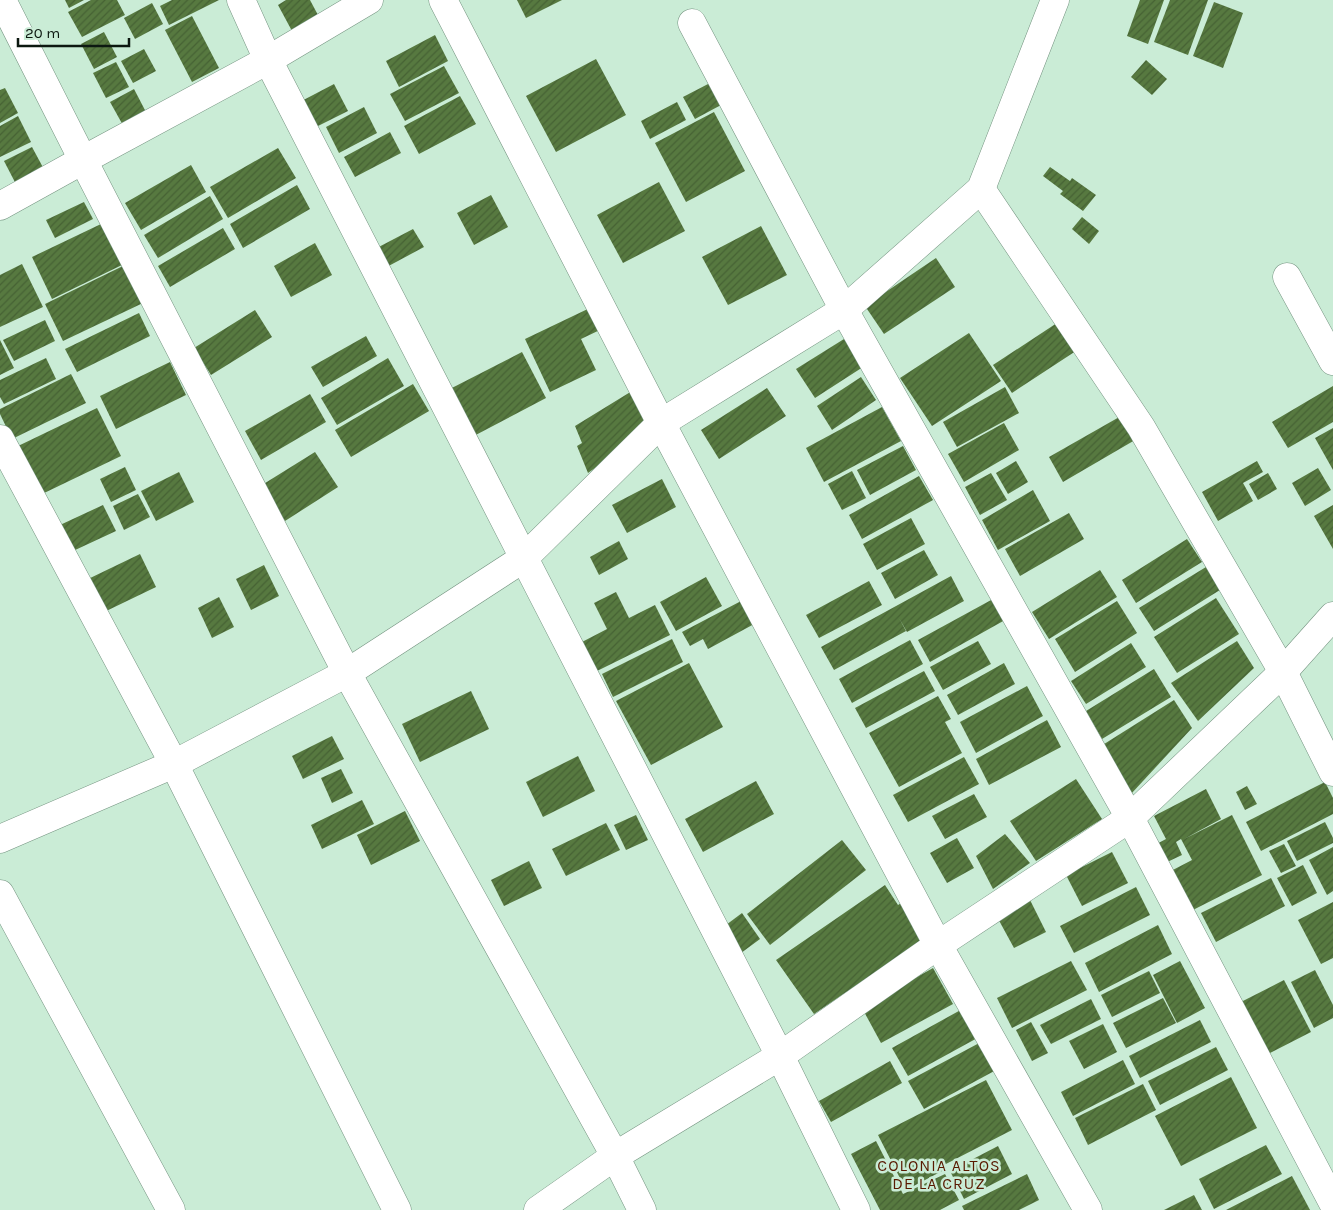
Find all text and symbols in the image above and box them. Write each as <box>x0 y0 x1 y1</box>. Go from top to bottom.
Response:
scale bar <box>18 15 129 47</box>
text: 20 m <box>25 24 60 42</box>
district label: COLONIA ALTOS DE LA CRUZ <box>877 1156 1001 1193</box>

